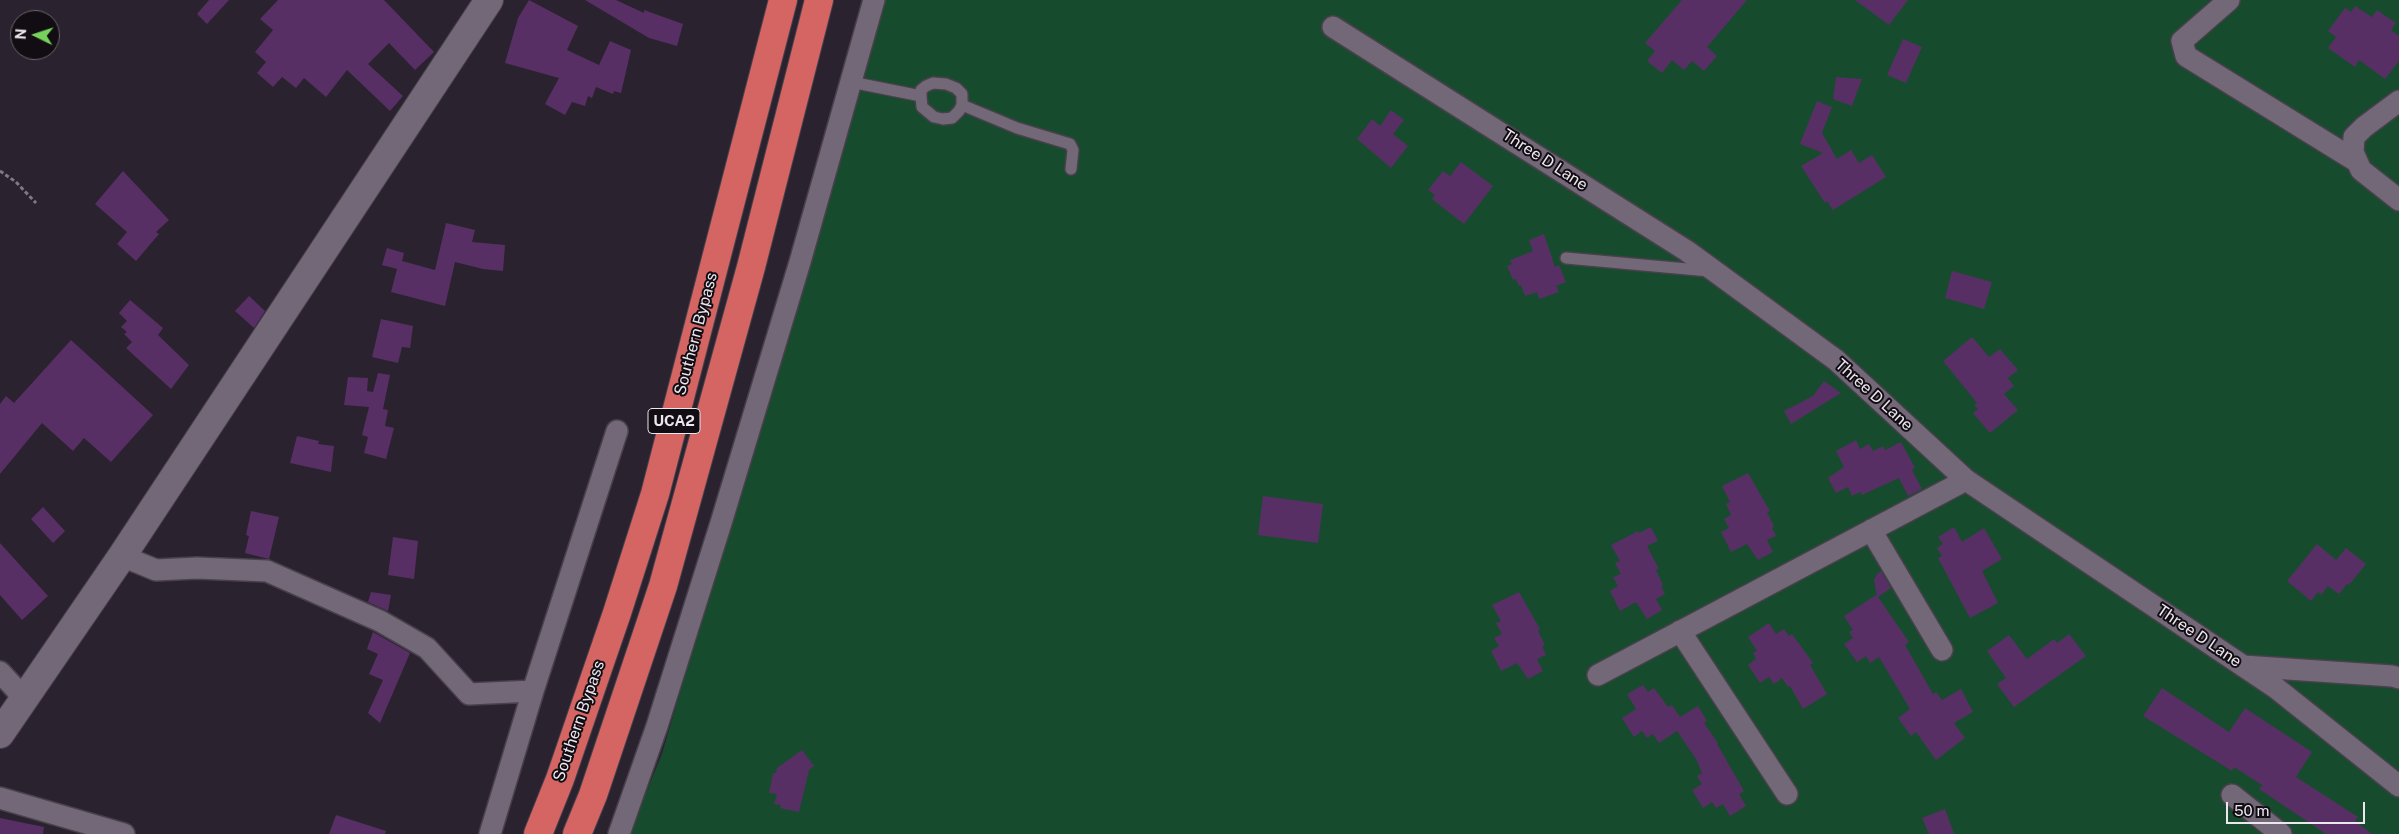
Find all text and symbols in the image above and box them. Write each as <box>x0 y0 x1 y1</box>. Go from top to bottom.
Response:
north arrow <box>10 10 60 60</box>
text: N <box>13 28 29 40</box>
street label: Three D Lane <box>1499 125 1591 195</box>
street label: Southern Bypass <box>670 270 722 398</box>
street label: Three D Lane <box>1831 355 1917 435</box>
road number: UCA2 <box>648 408 700 434</box>
street label: Three D Lane <box>2153 601 2245 671</box>
street label: Southern Bypass <box>549 658 609 784</box>
scale bar <box>2229 792 2368 824</box>
text: 50 m <box>2234 802 2269 819</box>

